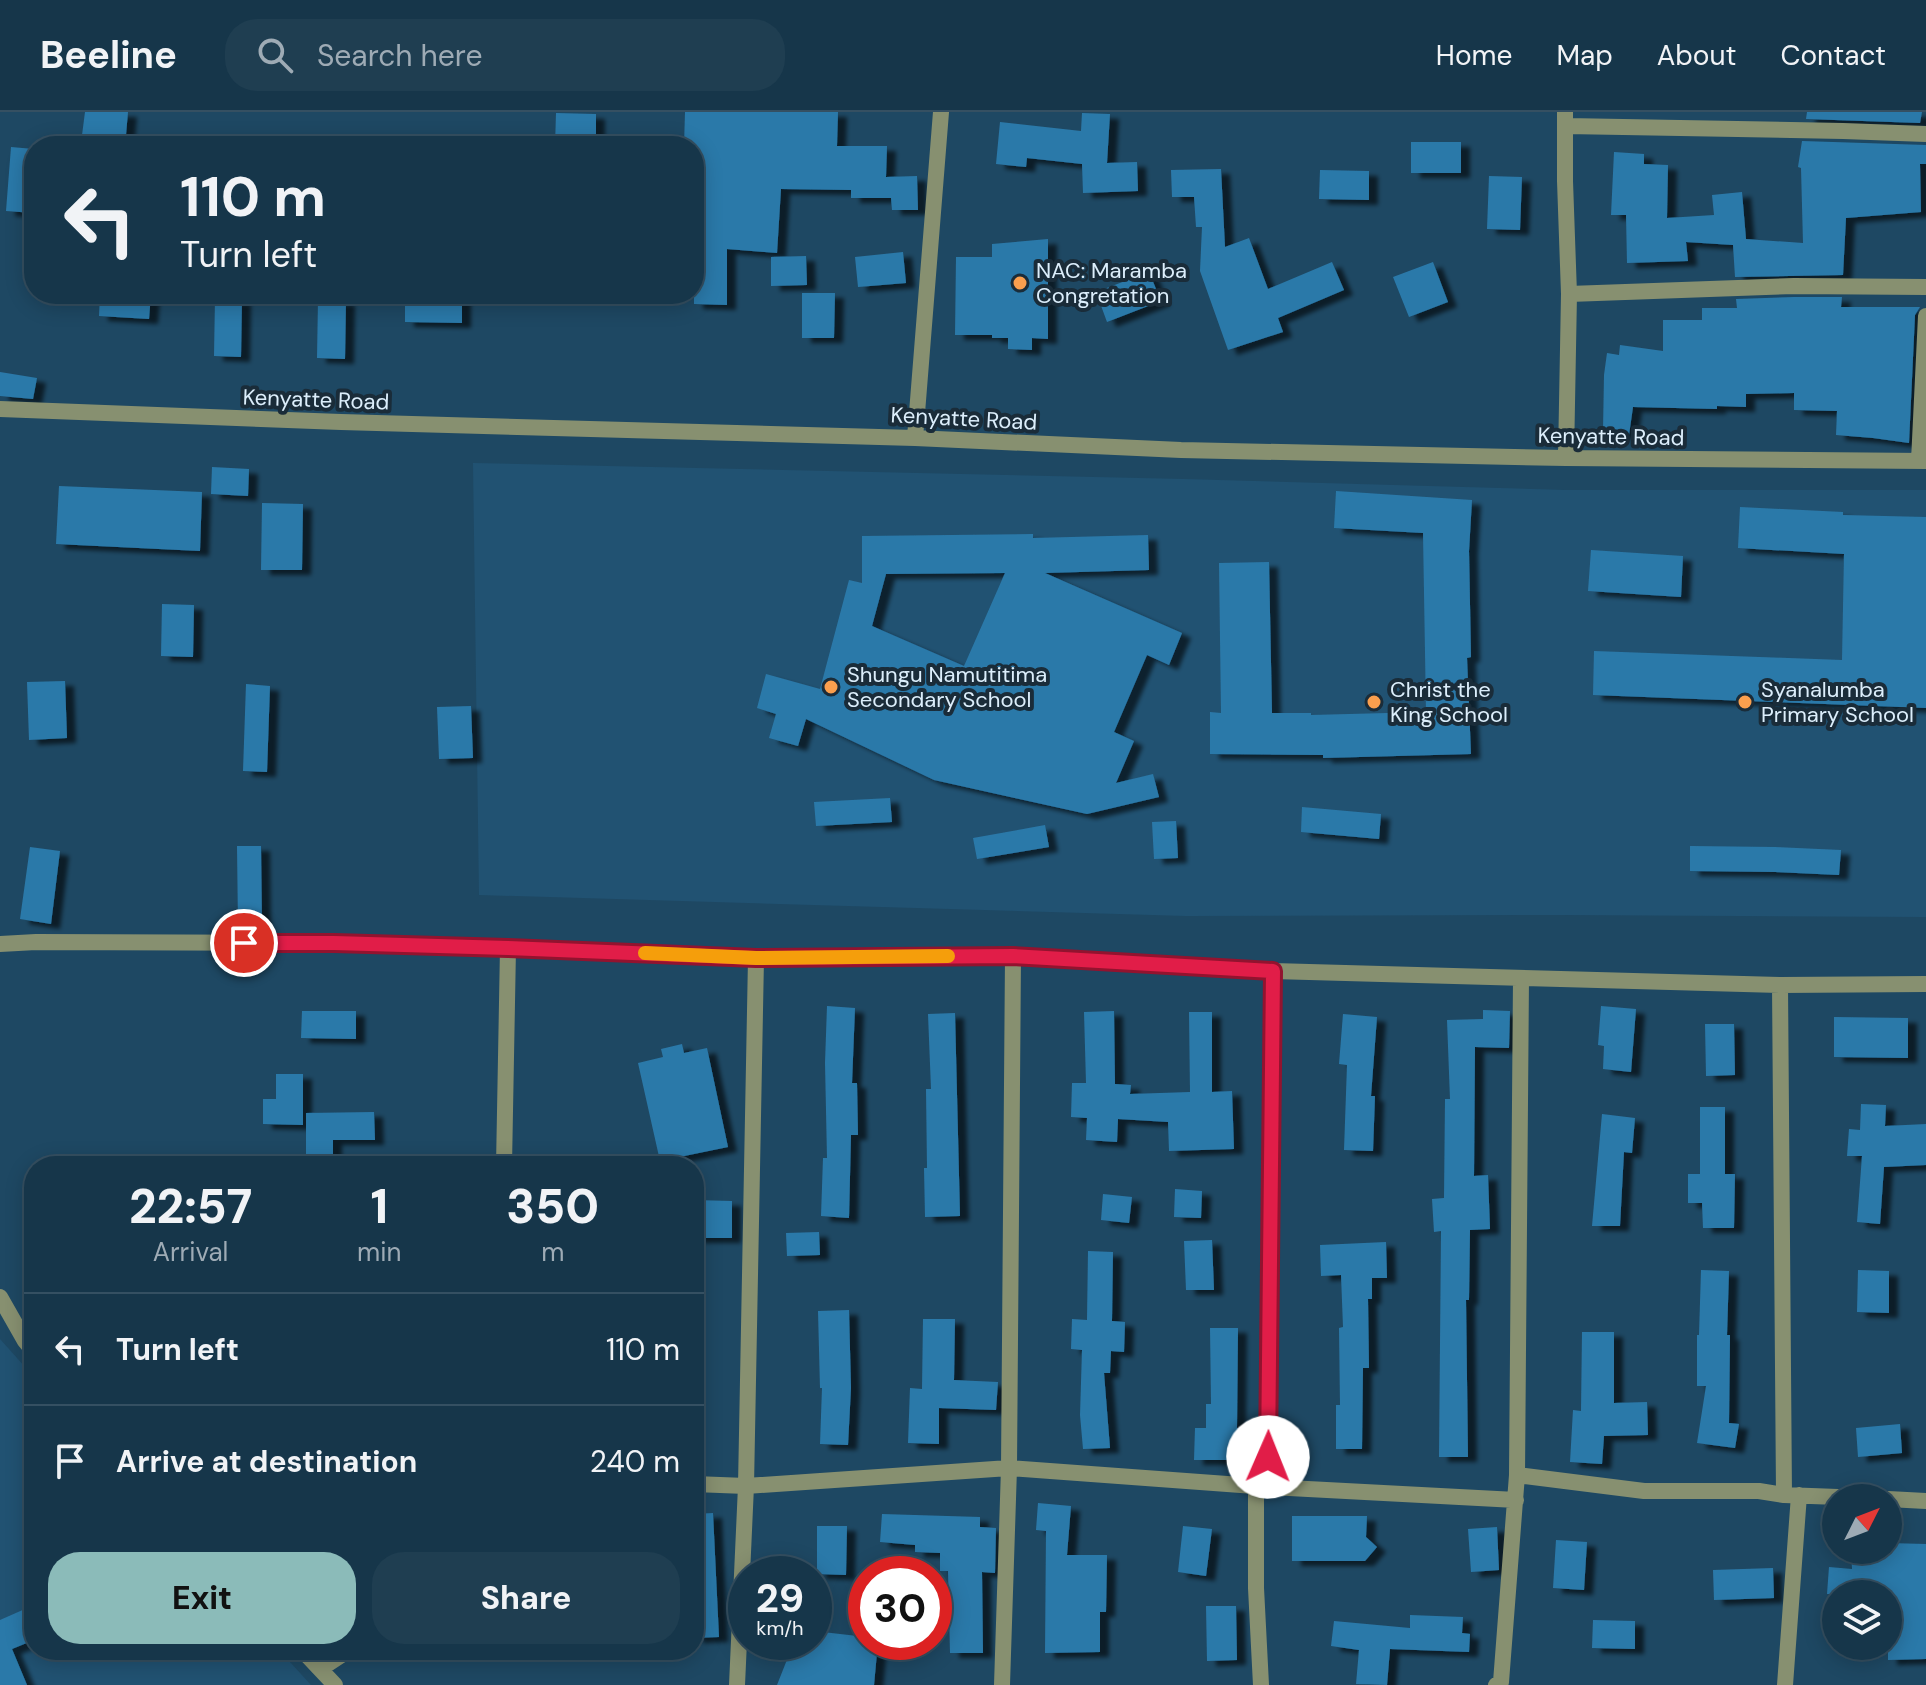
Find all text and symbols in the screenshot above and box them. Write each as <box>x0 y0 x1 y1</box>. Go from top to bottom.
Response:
search box <box>225 19 785 91</box>
text: Beeline <box>40 30 177 80</box>
icon: search <box>253 33 297 77</box>
text: Search here <box>317 36 482 75</box>
text: Home <box>1436 37 1512 74</box>
text: Map <box>1556 37 1613 74</box>
text: About <box>1657 37 1736 74</box>
text: Contact <box>1780 37 1886 74</box>
text: 110 m <box>180 160 326 233</box>
icon: left <box>48 168 152 272</box>
text: Turn left <box>180 231 317 278</box>
place label: NAC: Maramba Congretation <box>1036 256 1187 310</box>
marker: NAC: Maramba Congretation <box>1011 274 1029 292</box>
street label: Kenyatte Road <box>242 382 390 417</box>
street label: Kenyatte Road <box>890 400 1038 437</box>
street label: Kenyatte Road <box>1537 421 1685 452</box>
place label: Shungu Namutitima Secondary School <box>847 660 1047 714</box>
place label: Christ the King School <box>1390 675 1508 729</box>
place label: Syanalumba Primary School <box>1761 675 1914 729</box>
marker: Shungu Namutitima Secondary School <box>822 678 840 696</box>
marker: Christ the King School <box>1365 693 1383 711</box>
marker: Syanalumba Primary School <box>1736 693 1754 711</box>
pin <box>210 909 278 977</box>
icon: arrive <box>222 921 266 965</box>
text: 22:57 <box>129 1175 252 1238</box>
text: 1 <box>370 1175 388 1238</box>
text: 350 <box>506 1175 599 1238</box>
text: Arrival <box>153 1235 228 1269</box>
text: min <box>357 1235 401 1269</box>
text: m <box>541 1235 564 1269</box>
icon: left <box>48 1327 92 1371</box>
text: Turn left <box>116 1330 239 1369</box>
text: 110 m <box>606 1330 680 1369</box>
position arrow <box>1226 1415 1310 1499</box>
icon: arrive <box>48 1439 92 1483</box>
text: Arrive at destination <box>116 1442 417 1481</box>
text: 240 m <box>590 1442 680 1481</box>
north arrow <box>1822 1484 1902 1564</box>
map controls <box>1822 1484 1902 1660</box>
button: Exit <box>48 1552 356 1644</box>
button: Share <box>372 1552 680 1644</box>
speed limit sign: 30 <box>848 1556 952 1660</box>
text: 29 <box>756 1572 804 1624</box>
button: layers <box>1822 1580 1902 1660</box>
text: km/h <box>756 1615 804 1641</box>

